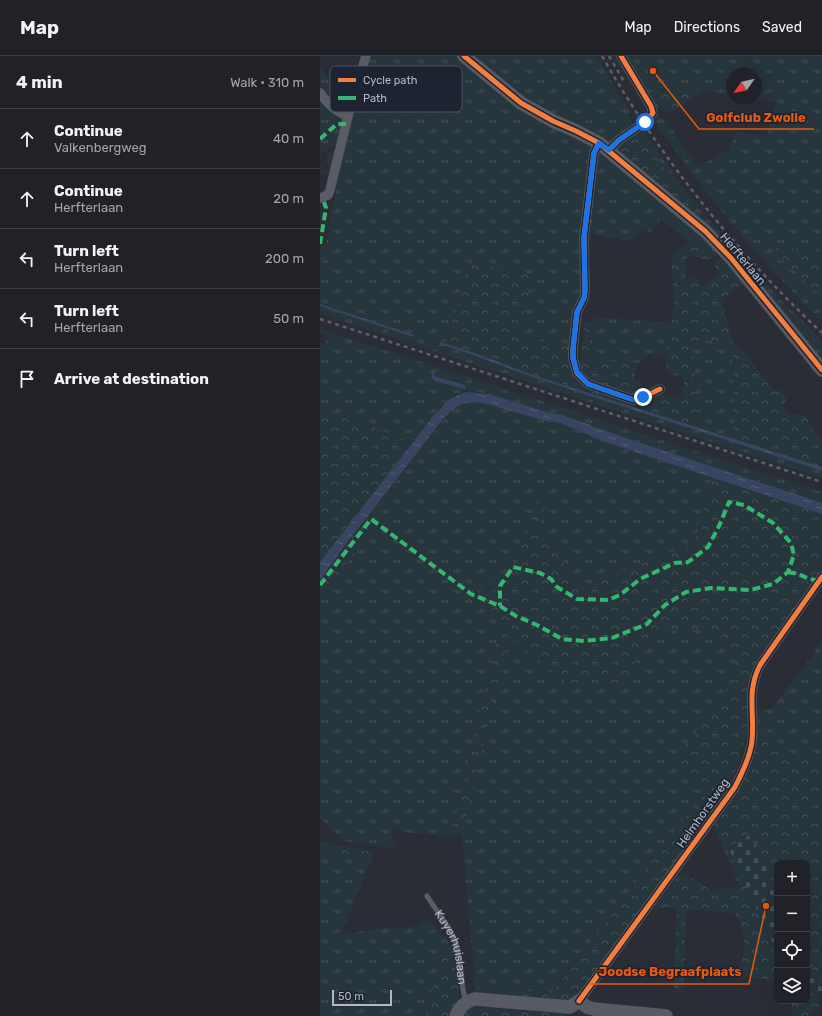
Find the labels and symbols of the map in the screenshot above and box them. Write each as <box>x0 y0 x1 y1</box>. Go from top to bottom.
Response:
legend <box>330 66 462 112</box>
north arrow <box>726 68 762 104</box>
text: Cycle path <box>363 74 417 87</box>
text: Path <box>363 92 387 105</box>
callout: Golfclub Zwolle <box>699 104 814 129</box>
text: Golfclub Zwolle <box>706 110 806 125</box>
route start <box>636 113 654 131</box>
street label: Herfterlaan <box>717 230 769 288</box>
route end <box>634 388 652 406</box>
street label: Helmhorstweg <box>674 775 732 851</box>
street label: Kuyerhuislaan <box>432 907 469 985</box>
callout: Joodse Begraafplaats <box>590 959 749 984</box>
text: Joodse Begraafplaats <box>599 964 741 979</box>
scale bar <box>332 988 392 1007</box>

